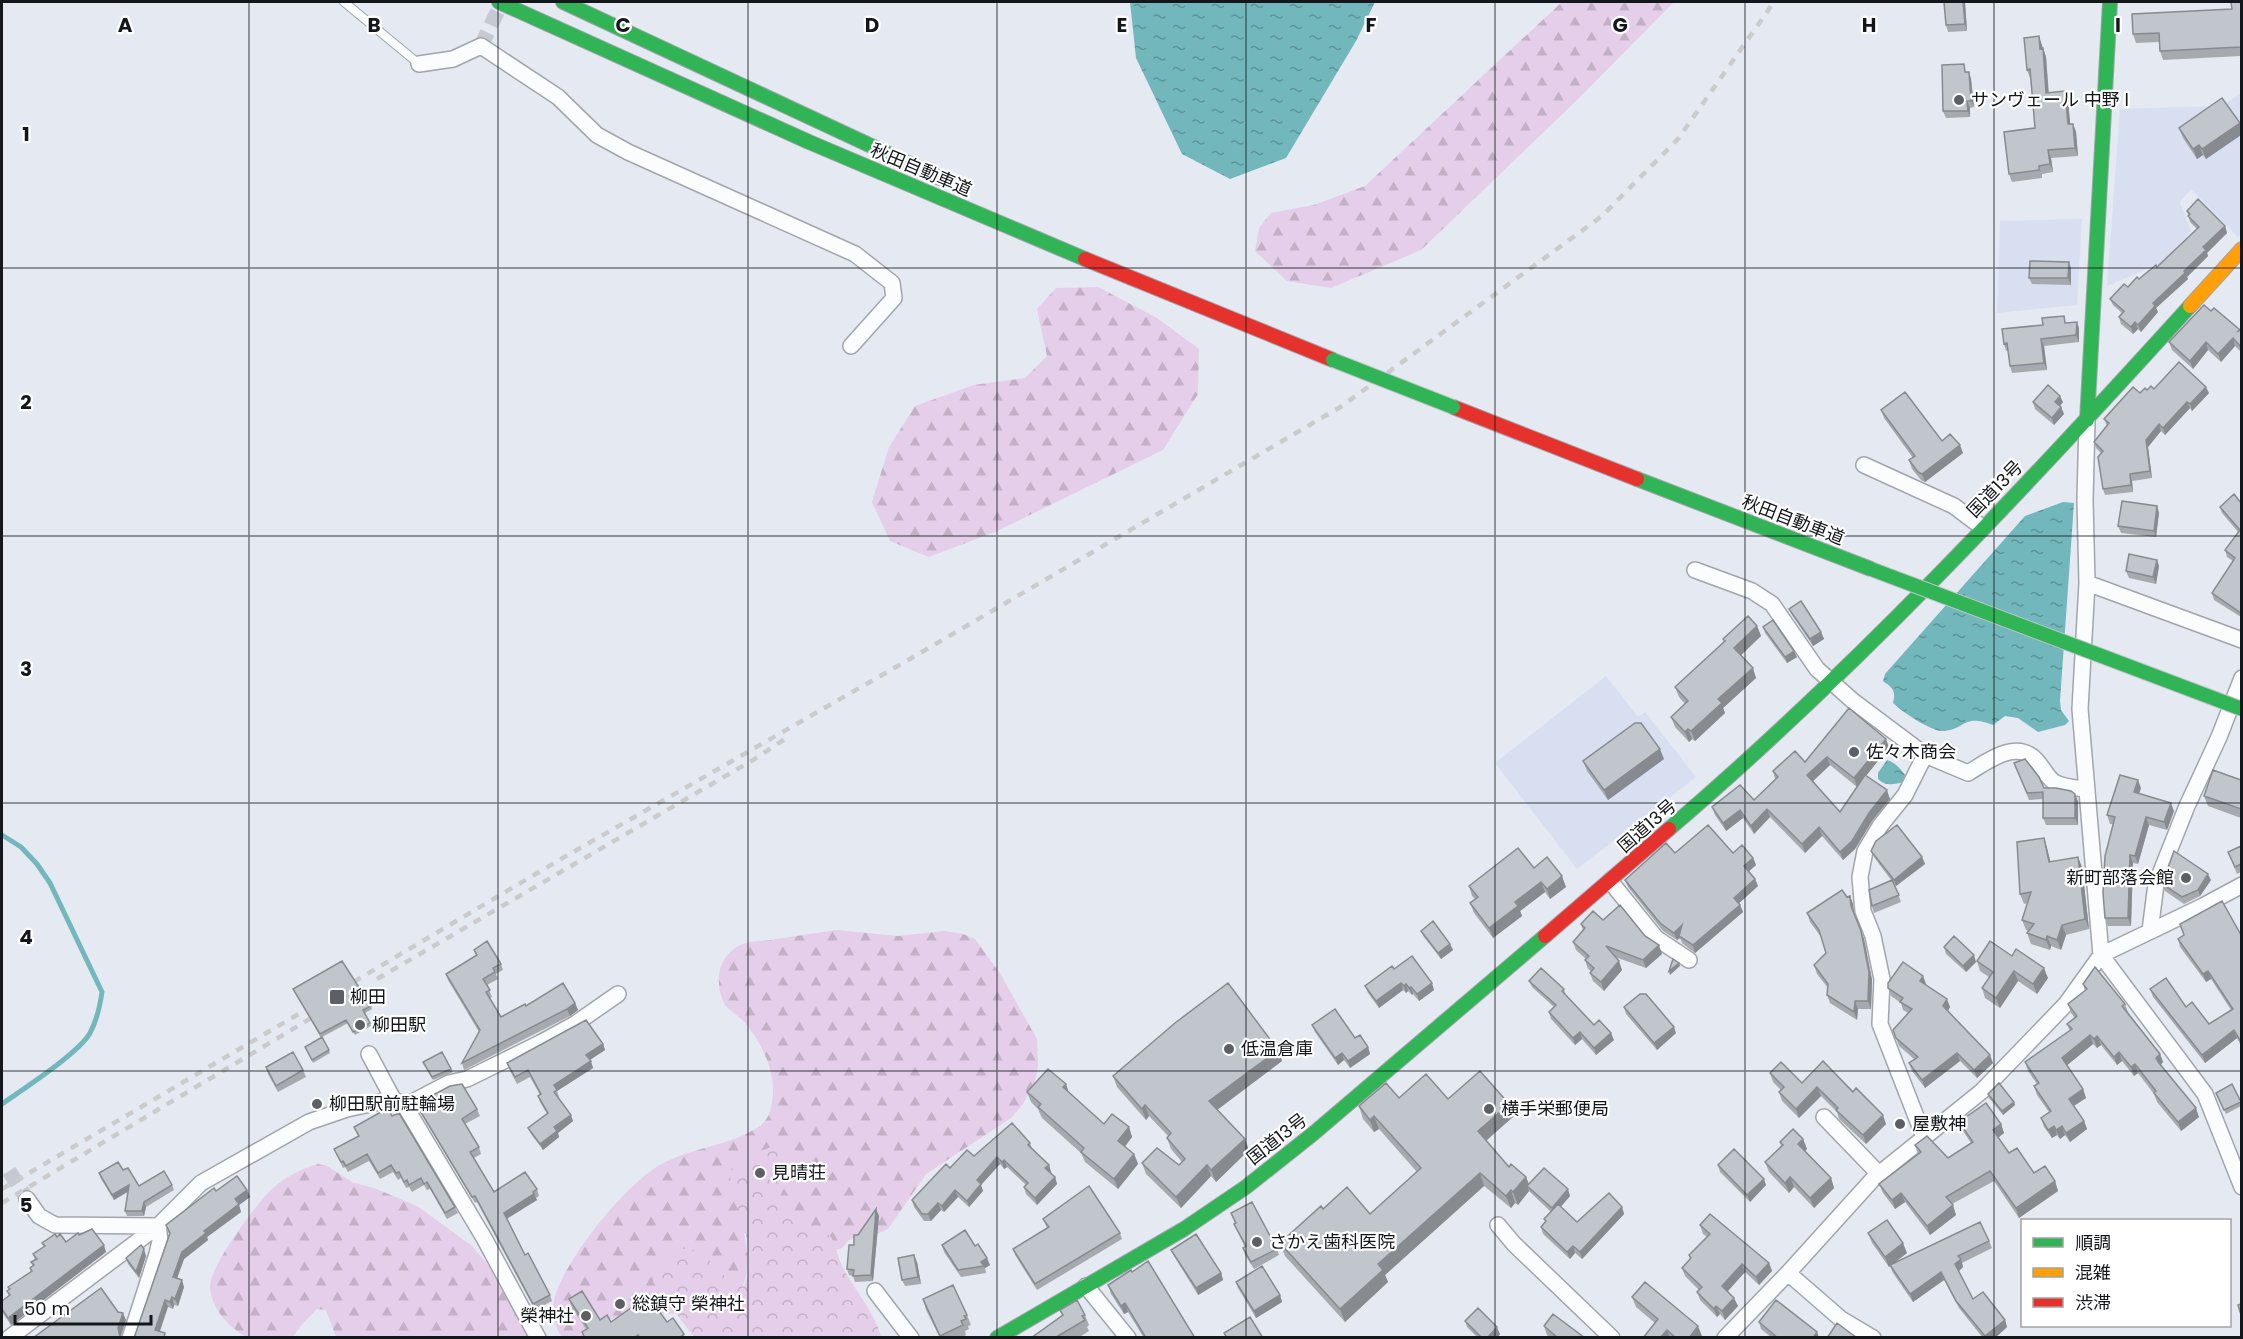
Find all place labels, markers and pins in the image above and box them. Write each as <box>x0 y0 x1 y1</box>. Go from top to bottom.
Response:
place label: サンヴェール 中野 I <box>1971 87 2129 112</box>
marker: サンヴェール 中野 I <box>1952 93 1966 107</box>
place label: 佐々木商会 <box>1866 739 1956 764</box>
marker: 佐々木商会 <box>1847 745 1861 759</box>
place label: 新町部落会館 <box>2066 865 2174 890</box>
marker: 新町部落会館 <box>2179 871 2193 885</box>
place label: 柳田 <box>350 984 386 1009</box>
marker: 柳田 <box>328 988 346 1006</box>
place label: 柳田駅 <box>372 1012 426 1037</box>
marker: 柳田駅 <box>353 1018 367 1032</box>
place label: 低温倉庫 <box>1241 1036 1313 1061</box>
marker: 低温倉庫 <box>1222 1042 1236 1056</box>
place label: 柳田駅前駐輪場 <box>329 1091 455 1116</box>
place label: 横手栄郵便局 <box>1501 1096 1609 1121</box>
marker: 柳田駅前駐輪場 <box>310 1097 324 1111</box>
marker: 横手栄郵便局 <box>1482 1102 1496 1116</box>
place label: 屋敷神 <box>1912 1111 1966 1136</box>
marker: 屋敷神 <box>1893 1117 1907 1131</box>
place label: 見晴荘 <box>772 1160 826 1185</box>
marker: 見晴荘 <box>753 1166 767 1180</box>
place label: さかえ歯科医院 <box>1269 1229 1395 1254</box>
marker: さかえ歯科医院 <box>1250 1235 1264 1249</box>
place label: 総鎮守 榮神社 <box>632 1291 745 1316</box>
marker: 総鎮守 榮神社 <box>613 1297 627 1311</box>
place label: 榮神社 <box>520 1303 574 1328</box>
marker: 榮神社 <box>579 1309 593 1323</box>

